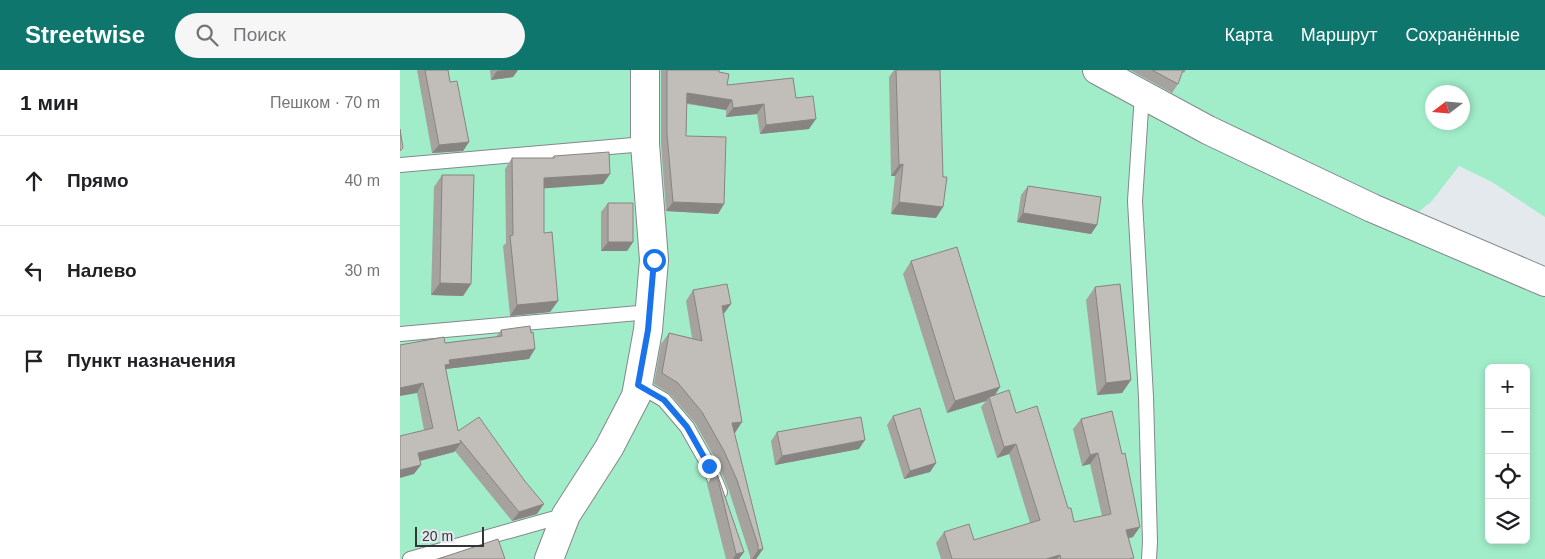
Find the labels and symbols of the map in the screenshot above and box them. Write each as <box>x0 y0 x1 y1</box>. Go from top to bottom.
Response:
north arrow <box>1425 85 1470 130</box>
route start <box>643 249 666 272</box>
route end <box>698 455 721 478</box>
scale bar <box>415 524 484 547</box>

